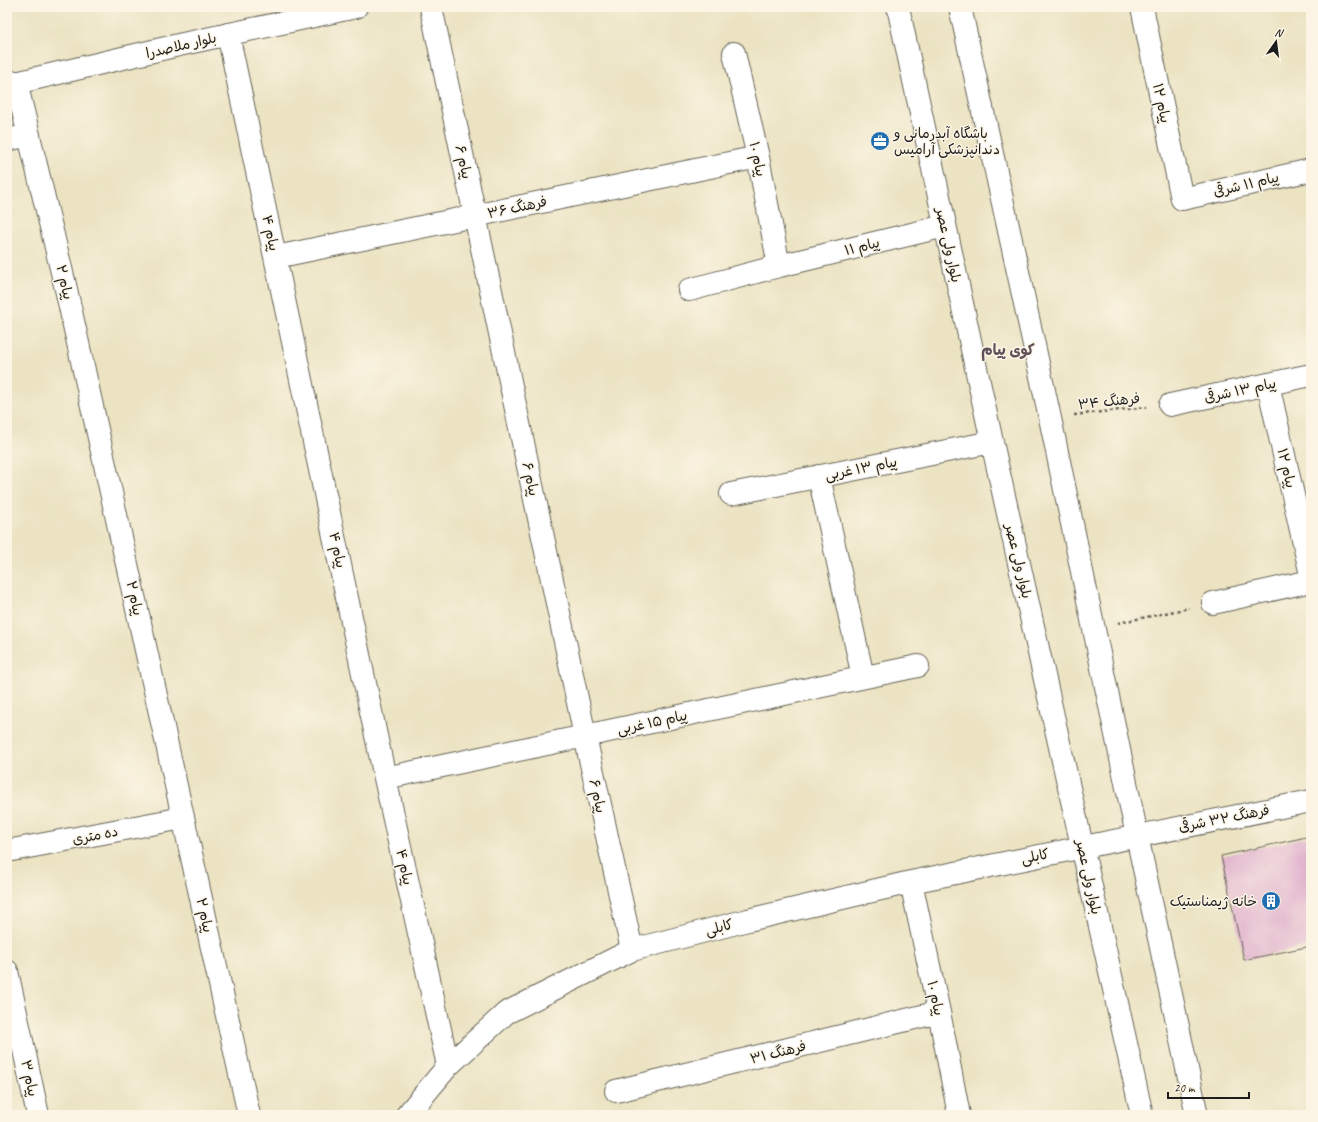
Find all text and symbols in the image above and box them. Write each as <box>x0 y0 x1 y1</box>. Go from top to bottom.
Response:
north arrow <box>1256 22 1296 62</box>
text: N <box>1273 25 1286 40</box>
street label: بلوار ملاصدرا <box>144 29 218 62</box>
street label: پیام ۱۲ <box>1147 82 1174 125</box>
place label: باشگاه آبدرمانی و دندانپزشکی آرامیس <box>893 125 1000 159</box>
office icon: باشگاه آبدرمانی و دندانپزشکی آرامیس <box>869 130 891 152</box>
street label: پیام ۱۰ <box>744 140 769 179</box>
street label: پیام ۶ <box>450 144 475 181</box>
street label: پیام ۱۱ شرقی <box>1212 169 1281 202</box>
street label: فرهنگ ۳۶ <box>486 193 548 222</box>
street label: بلوار ولی عصر <box>932 205 965 284</box>
street label: پیام ۴ <box>256 214 283 253</box>
street label: پیام ۱۱ <box>843 234 882 261</box>
street label: پیام ۲ <box>50 263 77 302</box>
district label: کوی پیام <box>981 341 1035 361</box>
street label: پیام ۱۳ شرقی <box>1203 375 1278 408</box>
street label: فرهنگ ۳۴ <box>1077 390 1141 413</box>
street label: پیام ۱۲ <box>1272 447 1299 490</box>
street label: پیام ۱۳ غربی <box>824 453 899 486</box>
street label: پیام ۶ <box>517 461 542 498</box>
street label: بلوار ولی عصر <box>1001 521 1035 600</box>
street label: پیام ۴ <box>323 531 350 570</box>
street label: پیام ۲ <box>121 579 146 617</box>
street label: پیام ۱۵ غربی <box>615 707 689 740</box>
street label: پیام ۶ <box>584 778 609 815</box>
street label: فرهنگ ۳۲ شرقی <box>1177 801 1271 836</box>
street label: ده متری <box>71 823 119 848</box>
street label: بلوار ولی عصر <box>1072 837 1105 916</box>
street label: کابلی <box>1020 845 1051 868</box>
street label: پیام ۴ <box>390 848 417 887</box>
building icon: خانه ژیمناستیک <box>1260 890 1282 912</box>
place label: خانه ژیمناستیک <box>1170 893 1257 910</box>
street label: پیام ۲ <box>191 896 216 934</box>
street label: کابلی <box>703 916 735 939</box>
street label: پیام ۱۰ <box>922 979 947 1018</box>
street label: فرهنگ ۳۱ <box>748 1037 808 1068</box>
street label: پیام ۳ <box>15 1058 42 1098</box>
scale bar <box>1168 1074 1249 1100</box>
text: 20 m <box>1174 1080 1196 1096</box>

